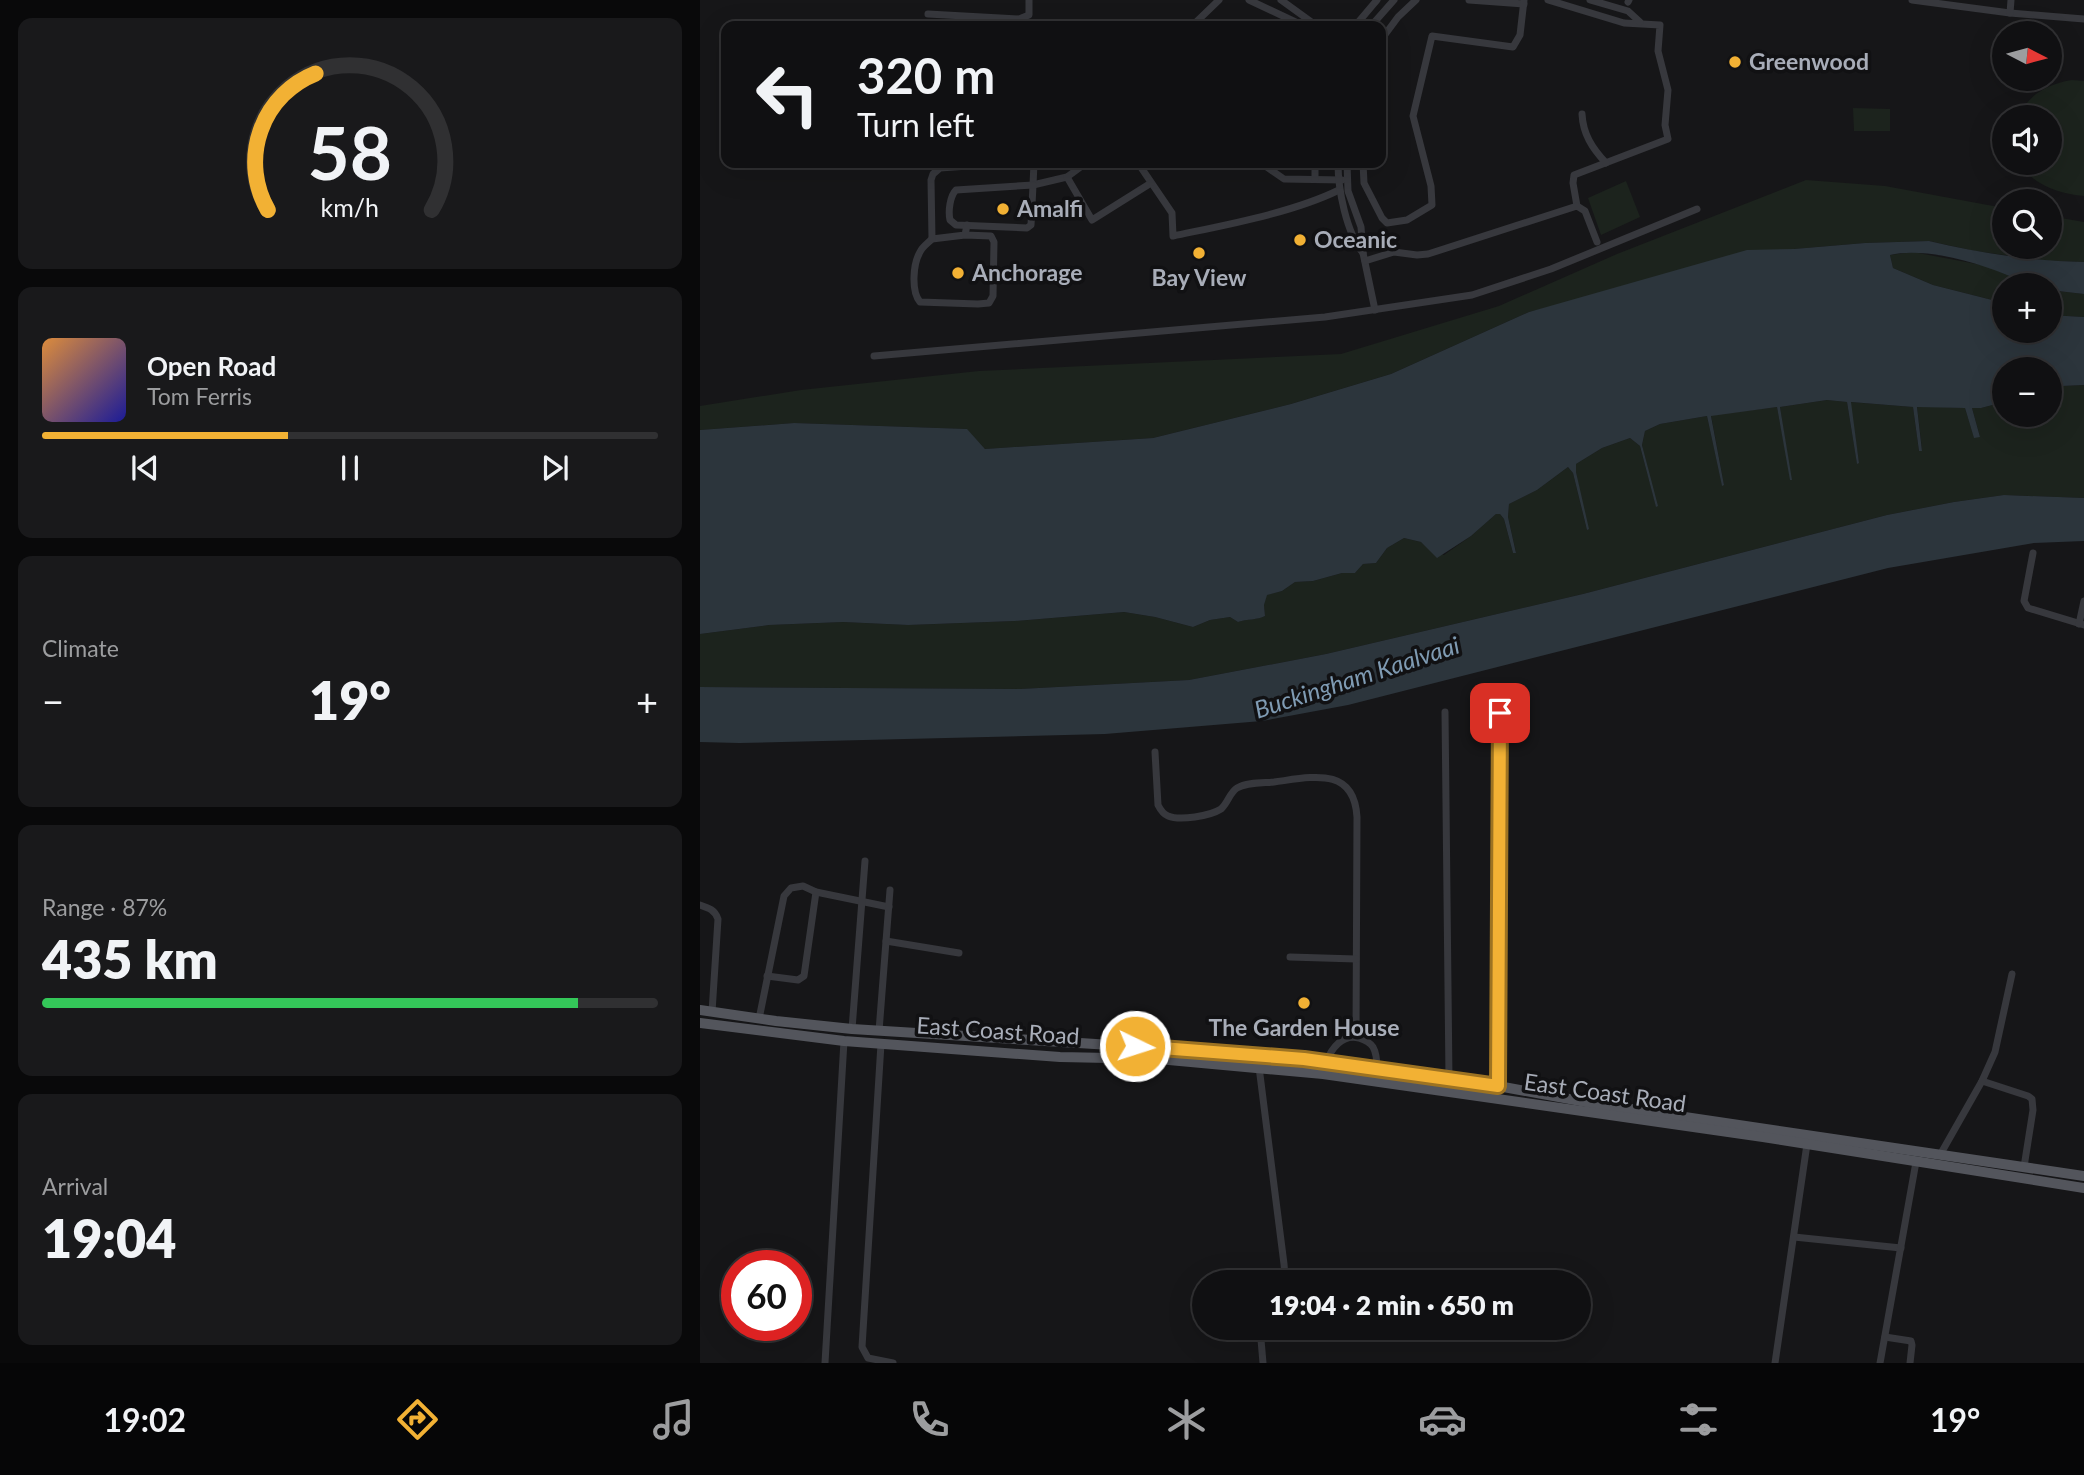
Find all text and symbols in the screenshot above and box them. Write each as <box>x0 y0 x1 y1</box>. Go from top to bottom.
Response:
north arrow <box>1992 21 2062 91</box>
map controls <box>1992 21 2062 427</box>
text: 320 m <box>857 46 995 104</box>
place label: Greenwood <box>1749 47 1869 75</box>
icon: left <box>742 49 833 140</box>
marker: Greenwood <box>1727 54 1743 70</box>
text: Turn left <box>857 105 974 144</box>
button: sound <box>1992 105 2062 175</box>
text: 58 <box>308 108 392 196</box>
button: search <box>1992 189 2062 259</box>
text: km/h <box>321 191 379 221</box>
place label: Amalfi <box>1016 194 1083 222</box>
marker: Amalfi <box>995 201 1011 217</box>
place label: Oceanic <box>1314 225 1397 253</box>
marker: Oceanic <box>1292 232 1308 248</box>
marker: Bay View <box>1191 245 1207 261</box>
place label: Anchorage <box>971 258 1083 286</box>
place label: Bay View <box>1152 263 1247 291</box>
marker: Anchorage <box>950 265 966 281</box>
button: + <box>1992 273 2062 343</box>
text: Open Road <box>147 350 276 382</box>
button: − <box>1992 357 2062 427</box>
text: Tom Ferris <box>147 382 252 410</box>
icon: previous <box>126 449 164 487</box>
icon: pause <box>331 449 369 487</box>
icon: next <box>536 449 574 487</box>
water label: Buckingham Kaalvaai <box>1250 630 1463 723</box>
text: Climate <box>42 634 119 662</box>
text: 19° <box>309 669 391 731</box>
text: − <box>42 678 64 724</box>
text: + <box>636 678 658 724</box>
pin <box>1470 683 1530 743</box>
icon: arrive <box>1481 694 1519 732</box>
text: Range · 87% <box>42 893 167 921</box>
text: 435 km <box>42 928 218 990</box>
marker: The Garden House <box>1296 995 1312 1011</box>
position arrow <box>1098 1009 1172 1083</box>
street label: East Coast Road <box>916 1010 1081 1050</box>
place label: The Garden House <box>1209 1013 1399 1041</box>
street label: East Coast Road <box>1522 1067 1688 1117</box>
text: Arrival <box>42 1172 108 1200</box>
text: 19:04 <box>42 1207 176 1269</box>
speed limit sign: 60 <box>721 1250 812 1341</box>
text: 19:04 · 2 min · 650 m <box>1269 1289 1514 1321</box>
icon: directions <box>393 1395 442 1444</box>
icon: music <box>649 1395 698 1444</box>
icon: phone <box>905 1395 954 1444</box>
icon: climate <box>1162 1395 1211 1444</box>
icon: car <box>1418 1395 1467 1444</box>
icon: filters <box>1674 1395 1723 1444</box>
text: 19:02 <box>104 1400 186 1439</box>
text: 19° <box>1930 1400 1980 1439</box>

